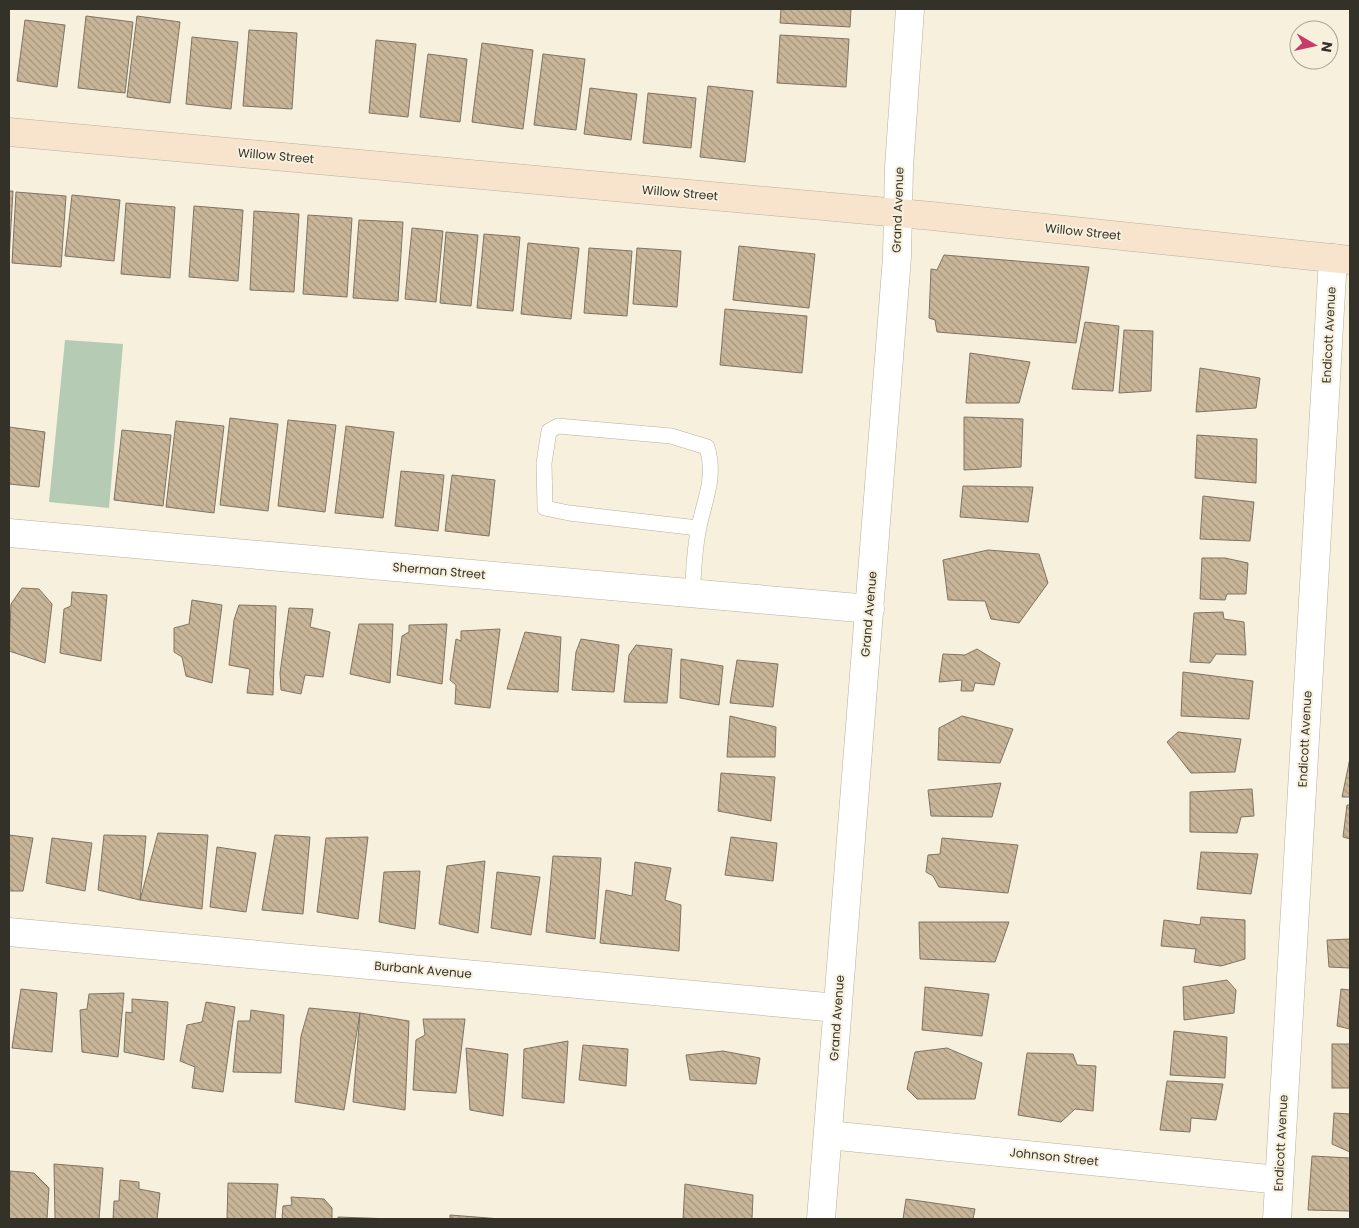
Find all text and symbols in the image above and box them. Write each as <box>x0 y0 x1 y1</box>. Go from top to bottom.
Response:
north arrow <box>1289 20 1339 70</box>
text: N <box>1316 40 1338 54</box>
street label: Willow Street <box>237 144 315 167</box>
street label: Grand Avenue <box>888 167 907 253</box>
street label: Willow Street <box>641 181 719 204</box>
street label: Willow Street <box>1044 219 1122 244</box>
street label: Endicott Avenue <box>1317 286 1340 384</box>
street label: Sherman Street <box>392 558 486 583</box>
street label: Grand Avenue <box>856 570 881 658</box>
street label: Endicott Avenue <box>1293 690 1316 788</box>
street label: Burbank Avenue <box>374 957 473 982</box>
street label: Grand Avenue <box>825 974 848 1061</box>
street label: Endicott Avenue <box>1269 1094 1292 1192</box>
street label: Johnson Street <box>1009 1143 1099 1170</box>

